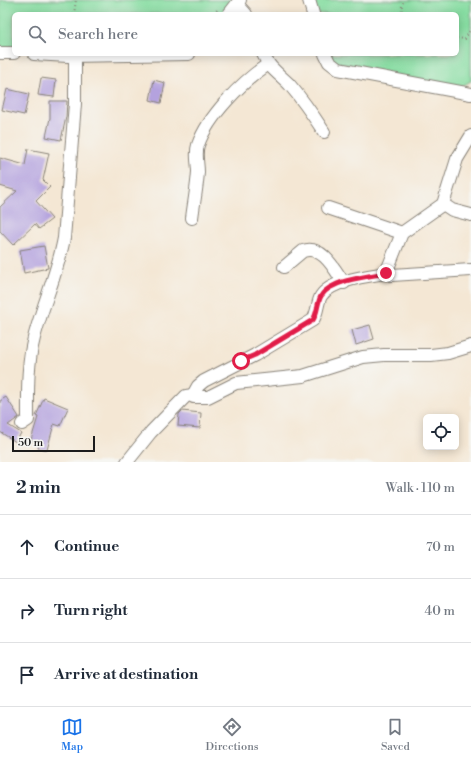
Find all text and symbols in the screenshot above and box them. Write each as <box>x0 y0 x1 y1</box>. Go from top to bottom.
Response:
search box <box>12 12 459 56</box>
icon: search <box>26 23 48 45</box>
text: Search here <box>58 25 138 44</box>
route end <box>377 264 395 282</box>
route start <box>232 352 250 370</box>
map controls <box>423 414 459 450</box>
button: locate <box>423 414 459 450</box>
scale bar <box>12 434 95 453</box>
text: 50 m <box>18 436 43 450</box>
text: 2 min <box>16 477 61 499</box>
text: Walk · 110 m <box>385 480 455 496</box>
icon: ahead <box>16 536 38 558</box>
text: Continue <box>54 537 119 556</box>
text: 70 m <box>426 539 455 555</box>
icon: right <box>16 600 38 622</box>
text: Turn right <box>54 601 128 620</box>
text: 40 m <box>425 603 455 619</box>
icon: arrive <box>16 664 38 686</box>
text: Arrive at destination <box>54 665 198 684</box>
tab: Map <box>61 716 83 754</box>
tab: Directions <box>206 716 259 754</box>
tab: Saved <box>381 716 410 754</box>

